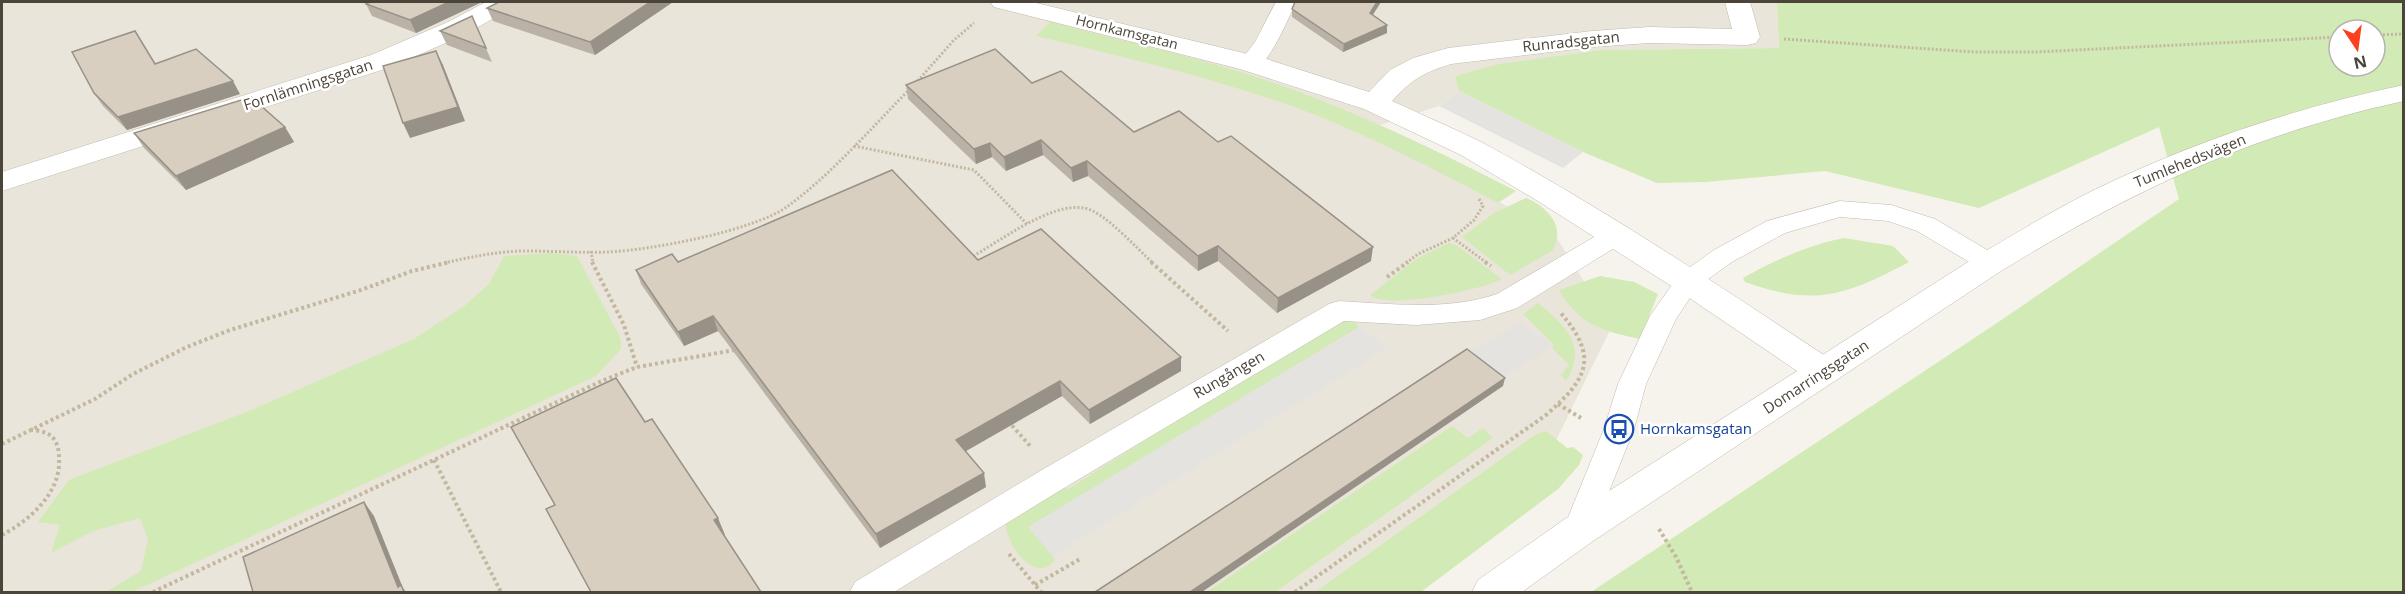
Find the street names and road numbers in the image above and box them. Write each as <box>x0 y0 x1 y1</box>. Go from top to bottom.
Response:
street label: Hornkamsgatan <box>1074 10 1180 53</box>
street label: Runradsgatan <box>1521 26 1621 56</box>
street label: Fornlämningsgatan <box>240 54 375 114</box>
street label: Tumlehedsvägen <box>2131 128 2249 192</box>
street label: Domarringsgatan <box>1759 335 1872 418</box>
street label: Rungången <box>1189 346 1268 403</box>

